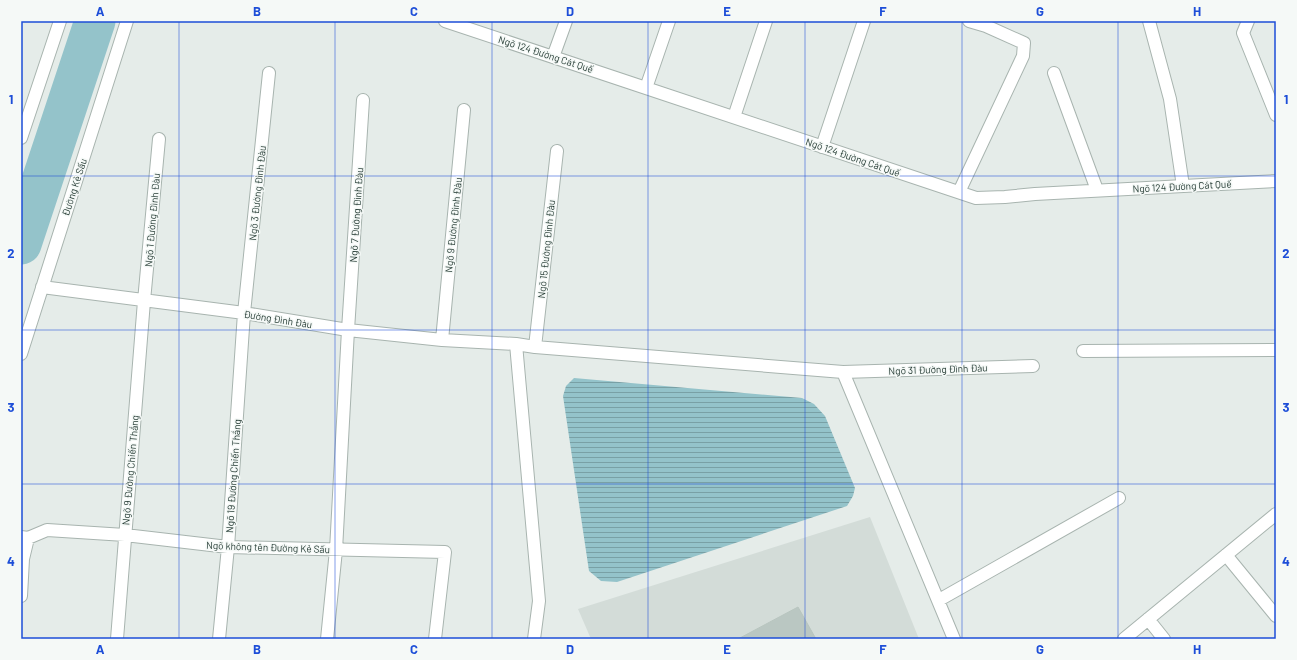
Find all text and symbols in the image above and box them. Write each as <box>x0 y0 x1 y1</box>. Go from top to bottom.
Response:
text: A <box>96 3 105 19</box>
text: B <box>253 3 261 19</box>
text: C <box>410 3 418 19</box>
text: D <box>566 3 574 19</box>
text: E <box>723 3 731 19</box>
text: F <box>879 3 887 19</box>
text: G <box>1036 3 1044 19</box>
text: H <box>1193 3 1201 19</box>
street label: Ngõ 124 Đường Cát Quế <box>497 33 596 75</box>
text: 1 <box>9 91 13 107</box>
text: 1 <box>1284 91 1288 107</box>
street label: Ngõ 124 Đường Cát Quế <box>804 135 902 179</box>
street label: Ngõ 3 Đường Đình Đàu <box>246 145 268 241</box>
street label: Đường Kẻ Sấu <box>59 157 89 217</box>
street label: Ngõ 7 Đường Đình Đàu <box>347 167 365 263</box>
street label: Ngõ 1 Đường Đình Đàu <box>142 173 162 267</box>
street label: Ngõ 9 Đường Đình Đàu <box>442 177 464 273</box>
street label: Ngõ 124 Đường Cát Quế <box>1132 177 1233 195</box>
street label: Ngõ 15 Đường Đình Đàu <box>535 199 557 299</box>
text: 2 <box>7 245 15 261</box>
text: 2 <box>1282 245 1290 261</box>
street label: Đường Đình Đàu <box>243 308 313 330</box>
street label: Ngõ 31 Đường Đình Đàu <box>888 361 988 377</box>
text: 3 <box>7 399 15 415</box>
text: 3 <box>1282 399 1290 415</box>
street label: Ngõ 9 Đường Chiến Thắng <box>119 414 141 526</box>
street label: Ngõ 19 Đường Chiến Thắng <box>223 419 243 533</box>
street label: Ngõ không tên Đường Kẻ Sấu <box>206 539 330 555</box>
text: 4 <box>7 553 15 569</box>
text: 4 <box>1282 553 1290 569</box>
text: A <box>96 641 105 657</box>
text: B <box>253 641 261 657</box>
text: C <box>410 641 418 657</box>
text: D <box>566 641 574 657</box>
text: E <box>723 641 731 657</box>
text: F <box>879 641 887 657</box>
text: G <box>1036 641 1044 657</box>
text: H <box>1193 641 1201 657</box>

